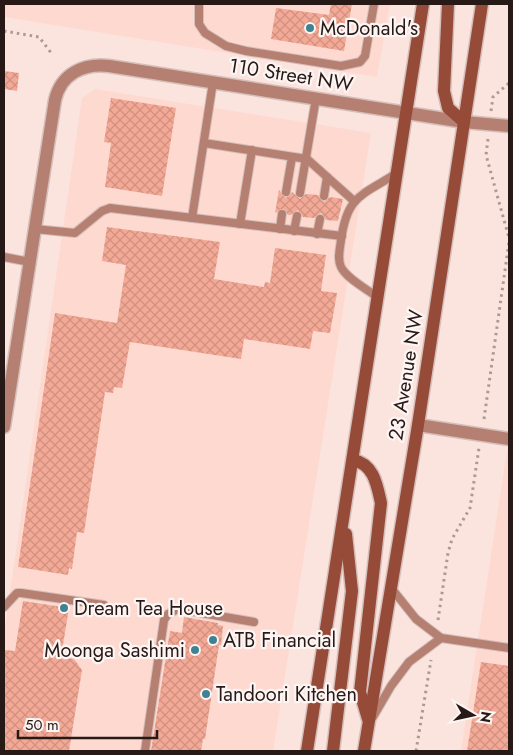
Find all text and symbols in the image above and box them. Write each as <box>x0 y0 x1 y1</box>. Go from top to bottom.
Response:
place label: McDonald's <box>320 14 418 43</box>
marker: McDonald's <box>304 22 316 34</box>
street label: 110 Street NW <box>227 51 355 99</box>
street label: 23 Avenue NW <box>381 307 431 442</box>
place label: Dream Tea House <box>74 594 223 623</box>
marker: Dream Tea House <box>58 602 70 614</box>
place label: ATB Financial <box>223 626 336 655</box>
marker: ATB Financial <box>207 634 219 646</box>
place label: Moonga Sashimi <box>44 636 185 665</box>
marker: Moonga Sashimi <box>189 644 201 656</box>
place label: Tandoori Kitchen <box>216 680 357 709</box>
marker: Tandoori Kitchen <box>200 688 212 700</box>
north arrow <box>448 690 498 740</box>
scale bar <box>18 708 156 740</box>
text: N <box>475 710 497 724</box>
text: 50 m <box>25 714 59 736</box>

